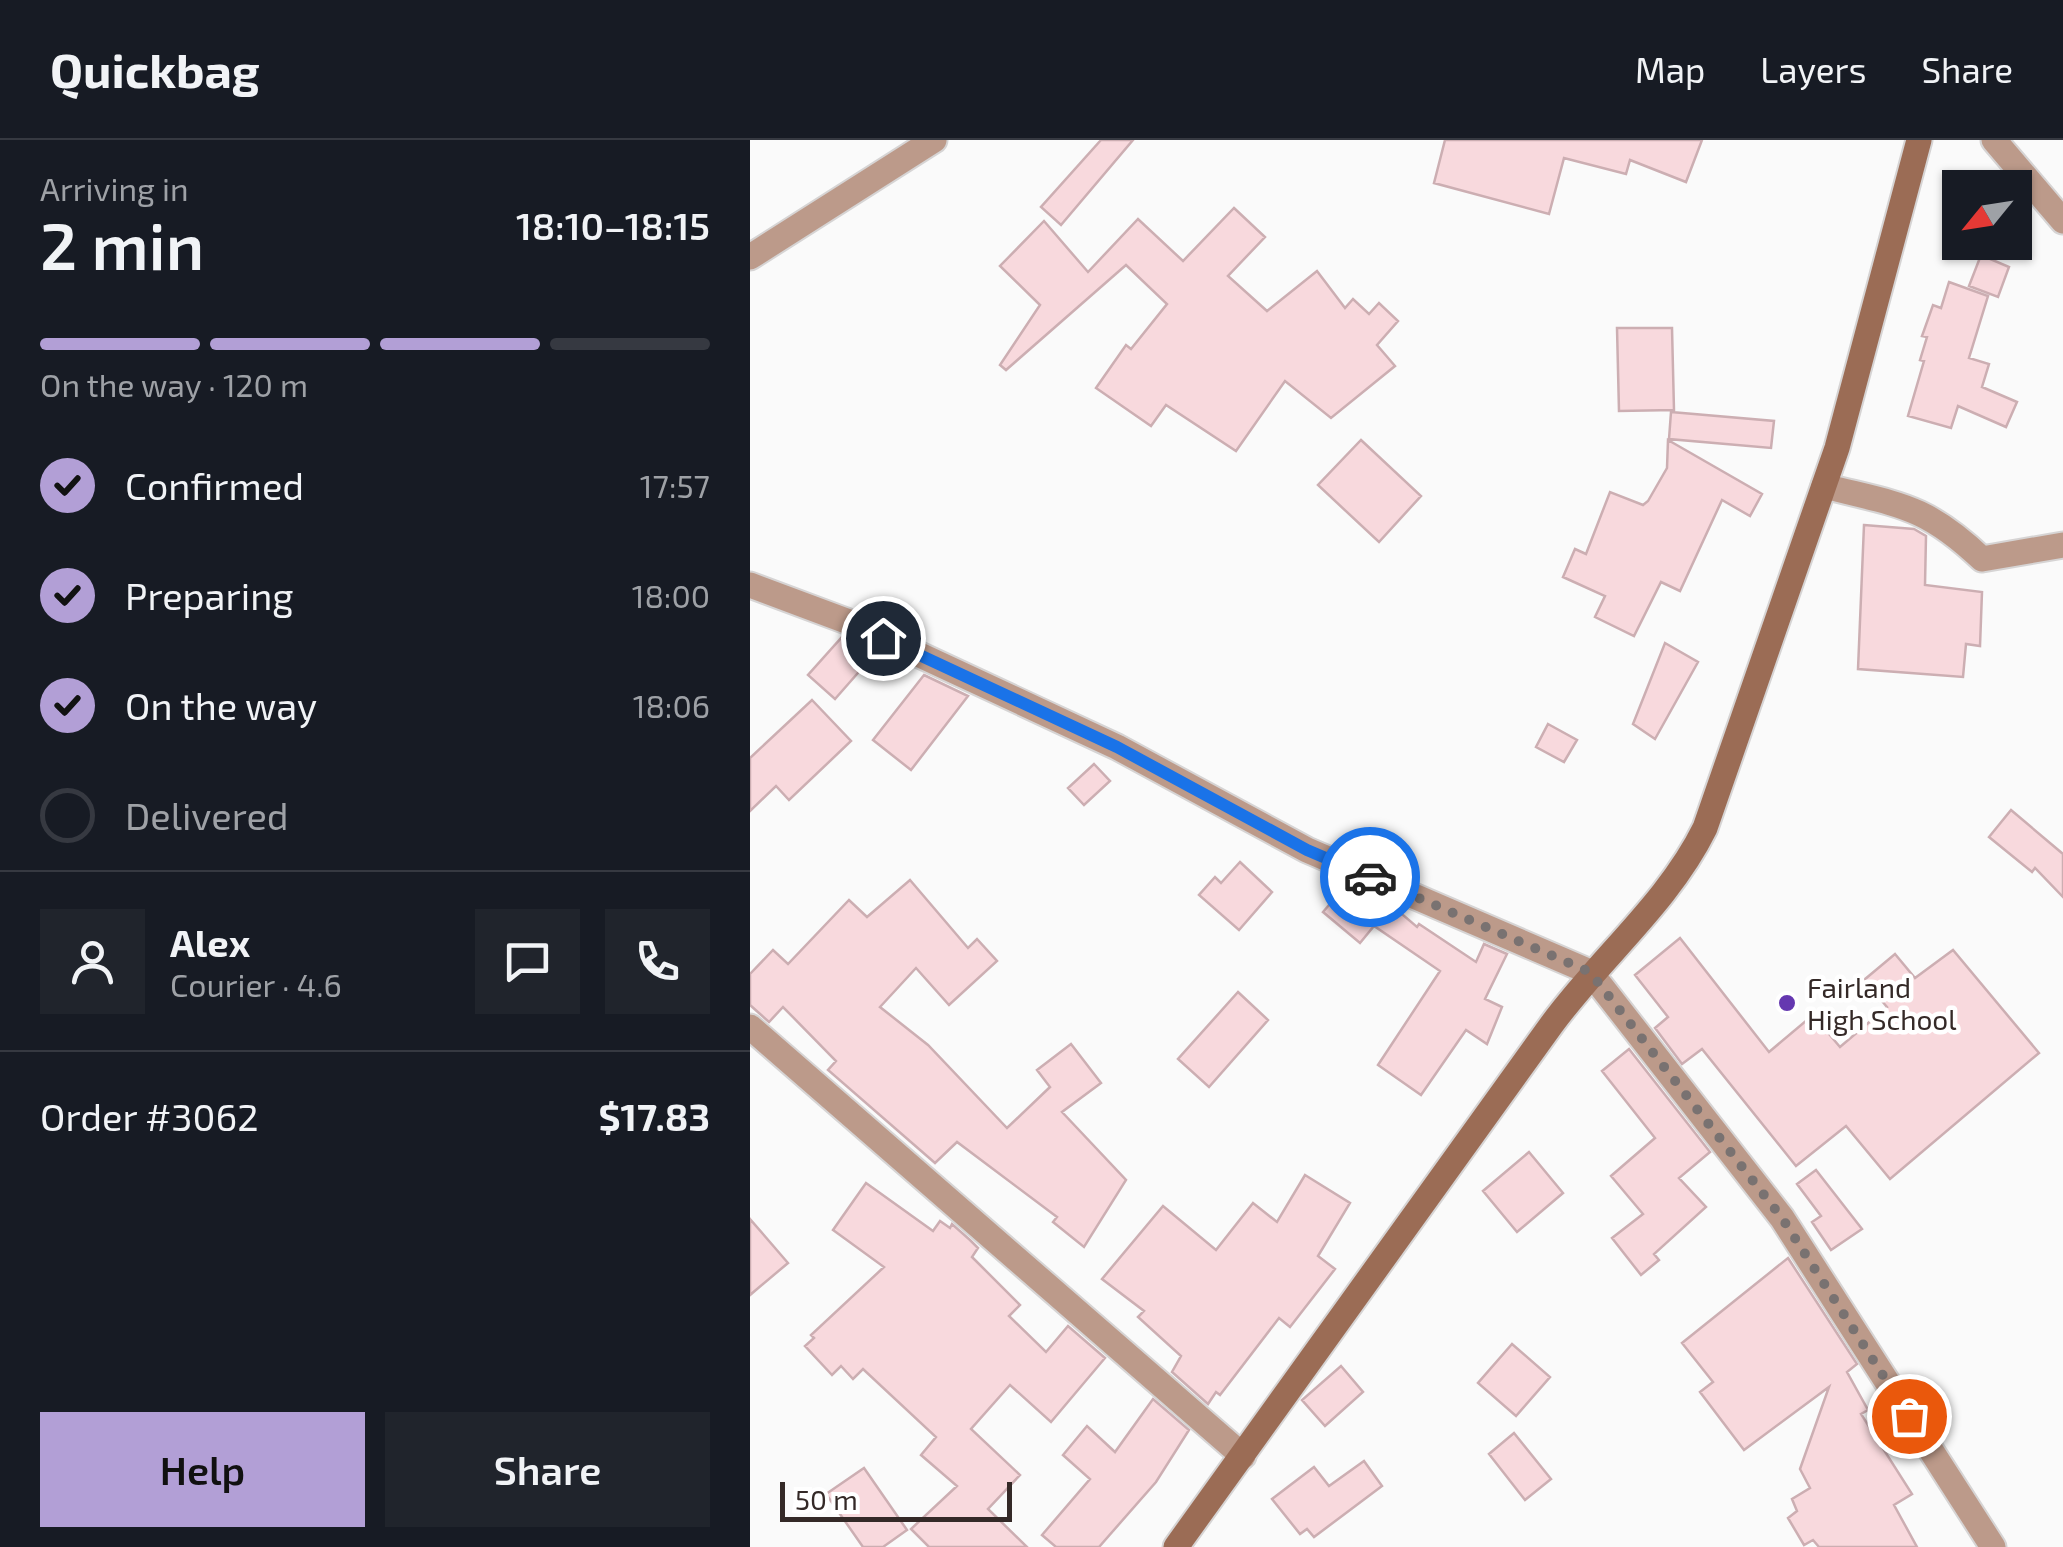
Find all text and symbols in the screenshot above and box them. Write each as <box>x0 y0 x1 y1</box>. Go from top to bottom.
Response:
text: Quickbag <box>50 40 260 98</box>
text: Map <box>1635 48 1705 90</box>
text: Layers <box>1760 48 1866 90</box>
text: Share <box>1921 48 2013 90</box>
text: Arriving in <box>40 169 189 207</box>
north arrow <box>1942 170 2032 260</box>
map controls <box>1942 170 2032 260</box>
text: 18:10–18:15 <box>516 202 710 248</box>
text: 2 min <box>40 205 204 283</box>
text: On the way · 120 m <box>40 365 308 403</box>
icon: check <box>40 458 95 513</box>
text: Confirmed <box>125 462 304 508</box>
text: 17:57 <box>640 466 710 504</box>
icon: check <box>40 568 95 623</box>
text: Preparing <box>125 572 293 618</box>
text: 18:00 <box>632 576 710 614</box>
pin <box>841 596 926 681</box>
icon: home <box>856 611 911 666</box>
icon: check <box>40 678 95 733</box>
text: On the way <box>125 682 317 728</box>
text: 18:06 <box>633 686 710 724</box>
text: Delivered <box>125 792 289 838</box>
courier <box>1320 827 1420 927</box>
icon: car <box>1343 850 1398 905</box>
button: person <box>40 909 145 1014</box>
button: chat <box>475 909 580 1014</box>
button: phone <box>605 909 710 1014</box>
text: Alex <box>170 919 250 965</box>
text: Courier · 4.6 <box>170 965 342 1003</box>
place label: Fairland High School <box>1807 970 1957 1036</box>
marker: Fairland High School <box>1776 992 1798 1014</box>
text: Order #3062 <box>40 1093 259 1139</box>
text: $17.83 <box>599 1093 710 1139</box>
pin <box>1867 1374 1952 1459</box>
icon: bag <box>1882 1389 1937 1444</box>
button: Help <box>40 1412 365 1527</box>
button: Share <box>385 1412 710 1527</box>
scale bar <box>780 1477 1012 1522</box>
text: 50 m <box>795 1482 858 1516</box>

